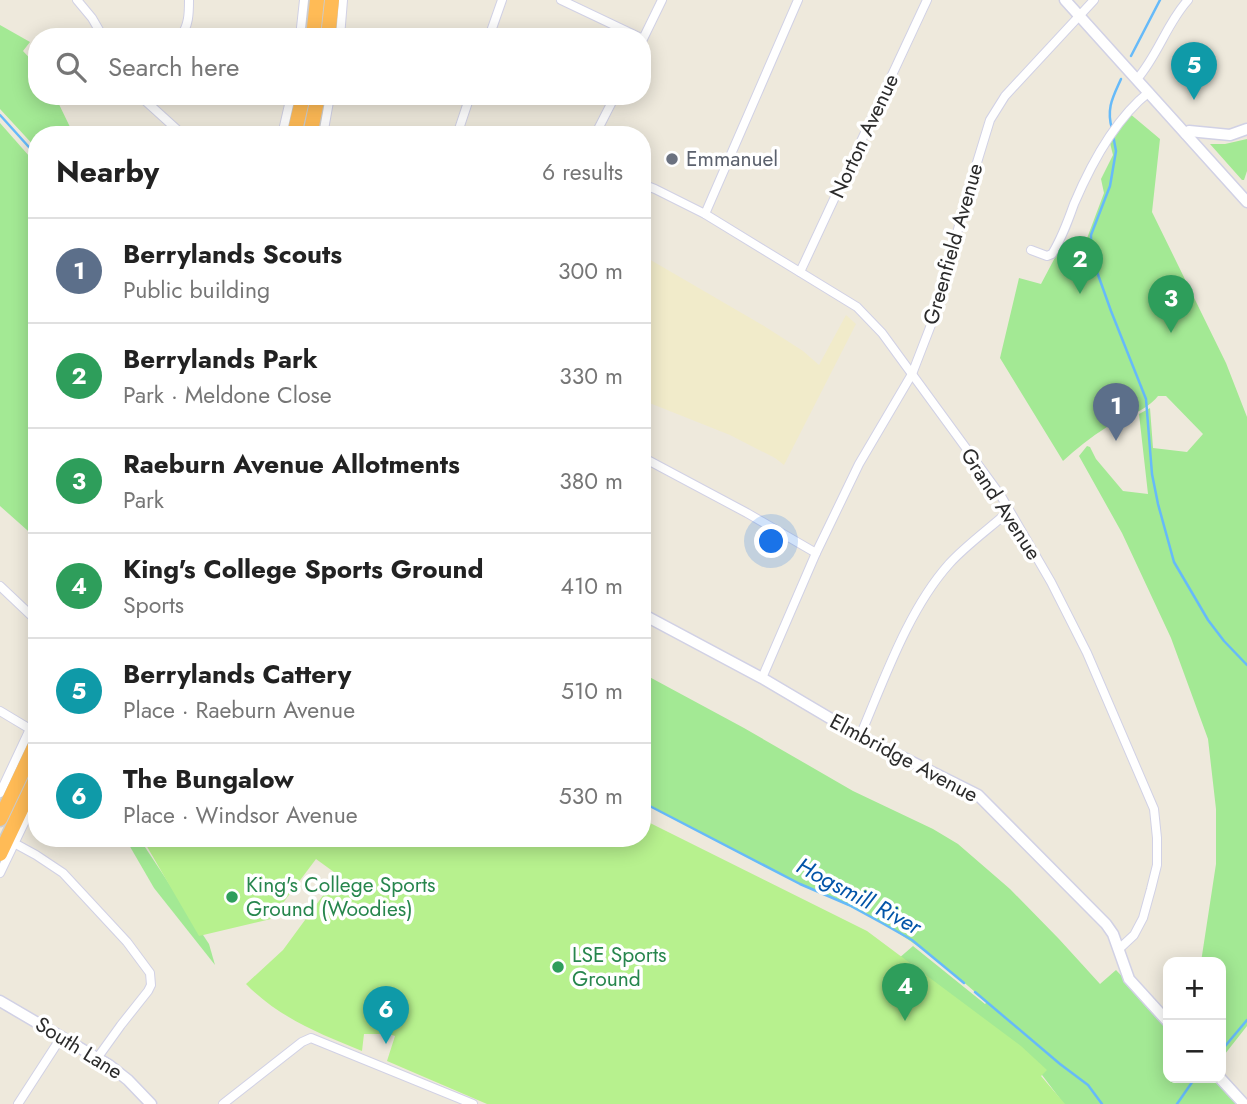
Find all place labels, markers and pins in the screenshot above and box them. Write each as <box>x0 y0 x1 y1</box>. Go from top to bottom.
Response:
pin: 5 <box>1171 42 1217 100</box>
place label: Emmanuel <box>686 144 778 174</box>
marker: Emmanuel <box>664 151 680 167</box>
pin: 2 <box>1057 236 1103 294</box>
pin: 3 <box>1148 275 1194 333</box>
pin: 1 <box>1093 383 1139 441</box>
place label: King's College Sports Ground (Woodies) <box>246 870 435 924</box>
marker: King's College Sports Ground (Woodies) <box>224 889 240 905</box>
place label: LSE Sports Ground <box>572 940 666 994</box>
marker: LSE Sports Ground <box>550 959 566 975</box>
pin: 4 <box>882 963 928 1021</box>
pin: 6 <box>363 986 409 1044</box>

